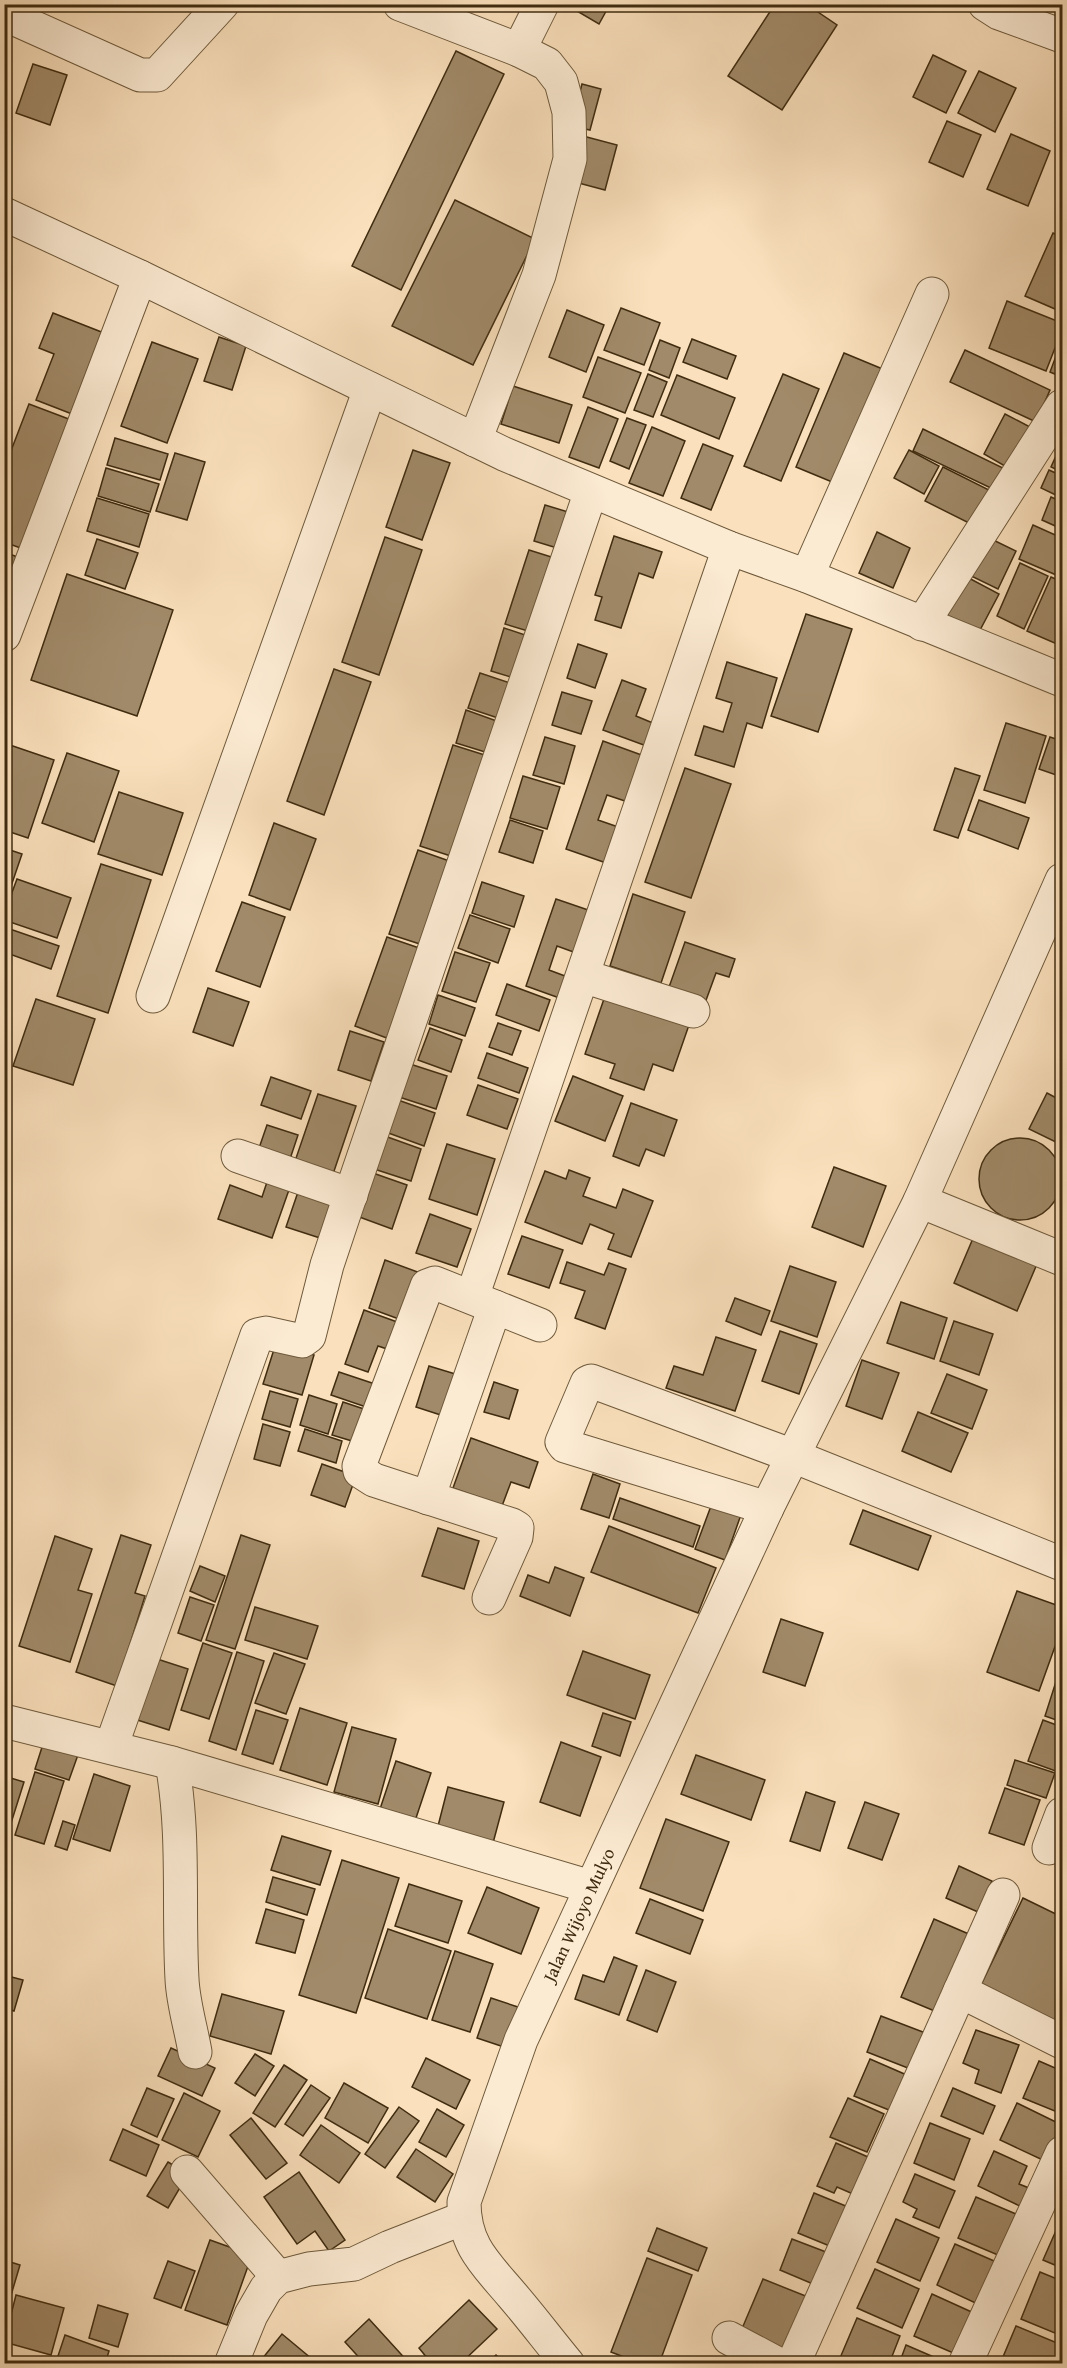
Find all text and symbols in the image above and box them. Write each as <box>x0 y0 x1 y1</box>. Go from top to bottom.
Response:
street label: Jalan Wijoyo Mulyo <box>535 1843 621 1988</box>

